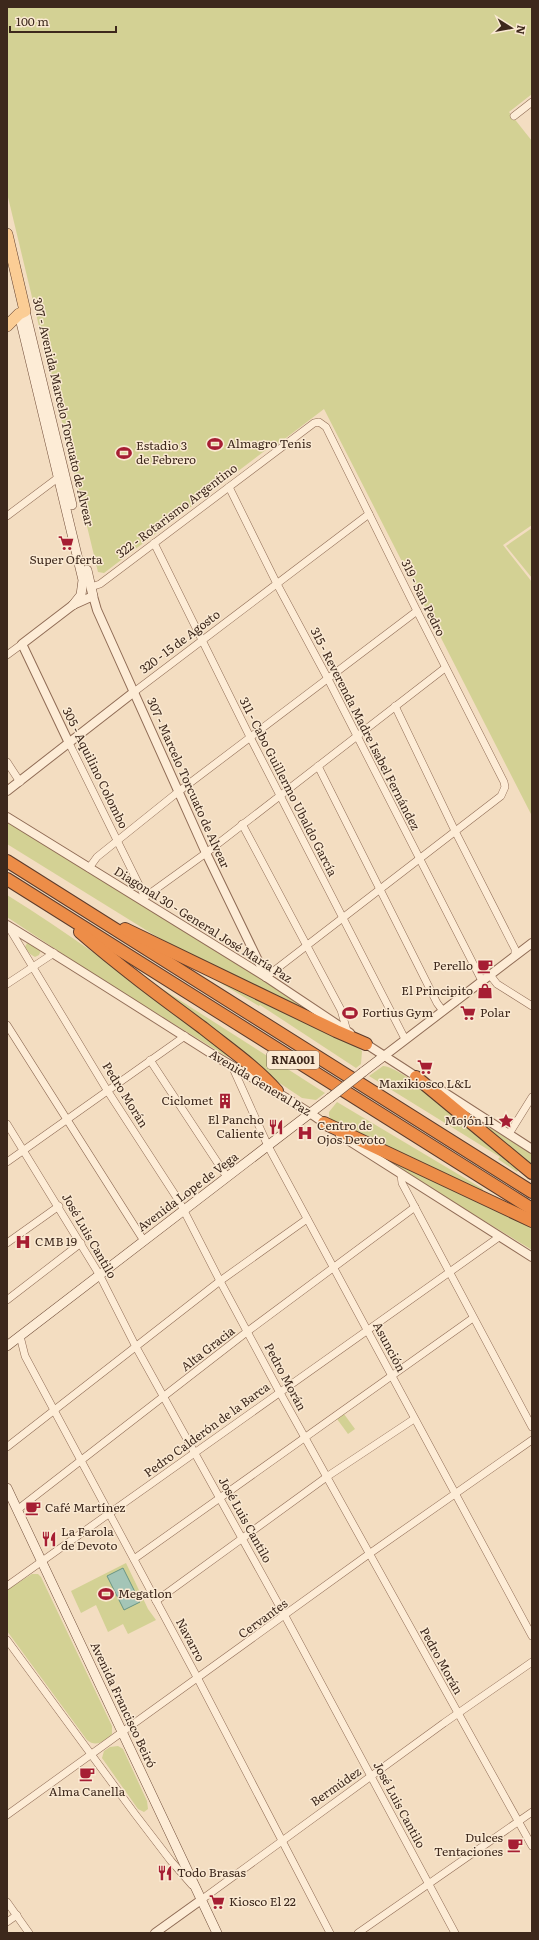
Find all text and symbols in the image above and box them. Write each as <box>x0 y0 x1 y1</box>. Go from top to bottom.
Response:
scale bar <box>10 8 116 34</box>
north arrow <box>491 8 531 48</box>
text: 100 m <box>16 12 49 30</box>
text: N <box>513 24 531 36</box>
street label: 307 - Avenida Marcelo Torcuato de Alvear <box>29 296 99 528</box>
place label: Almagro Tenis <box>227 434 312 452</box>
sports icon: Almagro Tenis <box>206 435 224 453</box>
place label: Estadio 3 de Febrero <box>136 436 196 468</box>
sports icon: Estadio 3 de Febrero <box>115 444 133 462</box>
street label: 322 - Rotarismo Argentino <box>112 459 241 562</box>
supermarket icon: Super Oferta <box>57 534 75 552</box>
place label: Super Oferta <box>30 550 103 568</box>
street label: 319 - San Pedro <box>397 556 450 639</box>
street label: 320 - 15 de Agosto <box>135 605 223 677</box>
street label: 315 - Reverenda Madre Isabel Fernández <box>307 624 425 833</box>
street label: 307 - Marcelo Torcuato de Alvear <box>143 694 235 871</box>
street label: 311 - Cabo Guillermo Ubaldo García <box>236 694 342 880</box>
street label: 305 - Aquilino Colombo <box>59 704 133 831</box>
street label: Diagonal 30 - General José María Paz <box>111 862 296 987</box>
place label: Perello <box>433 956 473 974</box>
cafe icon: Perello <box>476 957 494 975</box>
place label: El Principito <box>401 981 473 999</box>
shop icon: El Principito <box>476 982 494 1000</box>
place label: Fortius Gym <box>362 1003 434 1021</box>
place label: Polar <box>480 1003 510 1021</box>
sports icon: Fortius Gym <box>341 1004 359 1022</box>
supermarket icon: Polar <box>459 1004 477 1022</box>
street label: Avenida General Paz <box>206 1045 315 1120</box>
road number: RNA001 <box>267 1051 319 1069</box>
street label: Pedro Morán <box>99 1058 153 1131</box>
supermarket icon: Maxikiosco L&L <box>416 1058 434 1076</box>
place label: Maxikiosco L&L <box>378 1074 472 1092</box>
place label: Ciclomet <box>161 1091 213 1109</box>
building icon: Ciclomet <box>216 1092 234 1110</box>
place label: El Pancho Caliente <box>208 1110 264 1142</box>
place label: Mojón 11 <box>444 1111 494 1129</box>
place icon: Mojón 11 <box>497 1112 515 1130</box>
place label: Centro de Ojos Devoto <box>317 1116 385 1148</box>
restaurant icon: El Pancho Caliente <box>267 1118 285 1136</box>
hospital icon: Centro de Ojos Devoto <box>296 1124 314 1142</box>
street label: Avenida Lope de Vega <box>133 1147 242 1235</box>
street label: José Luis Cantilo <box>58 1189 122 1282</box>
place label: CMB 19 <box>35 1232 77 1250</box>
hospital icon: CMB 19 <box>14 1233 32 1251</box>
street label: Asunción <box>369 1318 411 1375</box>
street label: Alta Gracia <box>177 1321 238 1375</box>
street label: Pedro Morán <box>260 1339 311 1414</box>
street label: Pedro Calderón de la Barca <box>140 1377 273 1481</box>
street label: José Luis Cantilo <box>215 1473 277 1566</box>
place label: Café Martínez <box>45 1498 126 1516</box>
cafe icon: Café Martínez <box>24 1499 42 1517</box>
place label: La Farola de Devoto <box>61 1522 118 1554</box>
restaurant icon: La Farola de Devoto <box>40 1530 58 1548</box>
place label: Megatlon <box>118 1584 172 1602</box>
sports icon: Megatlon <box>97 1585 115 1603</box>
street label: Cervantes <box>234 1594 291 1642</box>
street label: Navarro <box>172 1615 210 1664</box>
street label: Pedro Morán <box>416 1624 468 1697</box>
street label: Avenida Francisco Beiró <box>87 1639 161 1771</box>
street label: José Luis Cantilo <box>369 1758 430 1851</box>
street label: Bermúdez <box>307 1762 364 1810</box>
cafe icon: Alma Canella <box>78 1765 96 1783</box>
place label: Alma Canella <box>49 1782 126 1800</box>
place label: Dulces Tentaciones <box>434 1828 504 1860</box>
cafe icon: Dulces Tentaciones <box>506 1836 524 1854</box>
place label: Todo Brasas <box>177 1863 246 1881</box>
restaurant icon: Todo Brasas <box>156 1864 174 1882</box>
place label: Kiosco El 22 <box>229 1892 296 1910</box>
supermarket icon: Kiosco El 22 <box>208 1893 226 1911</box>

